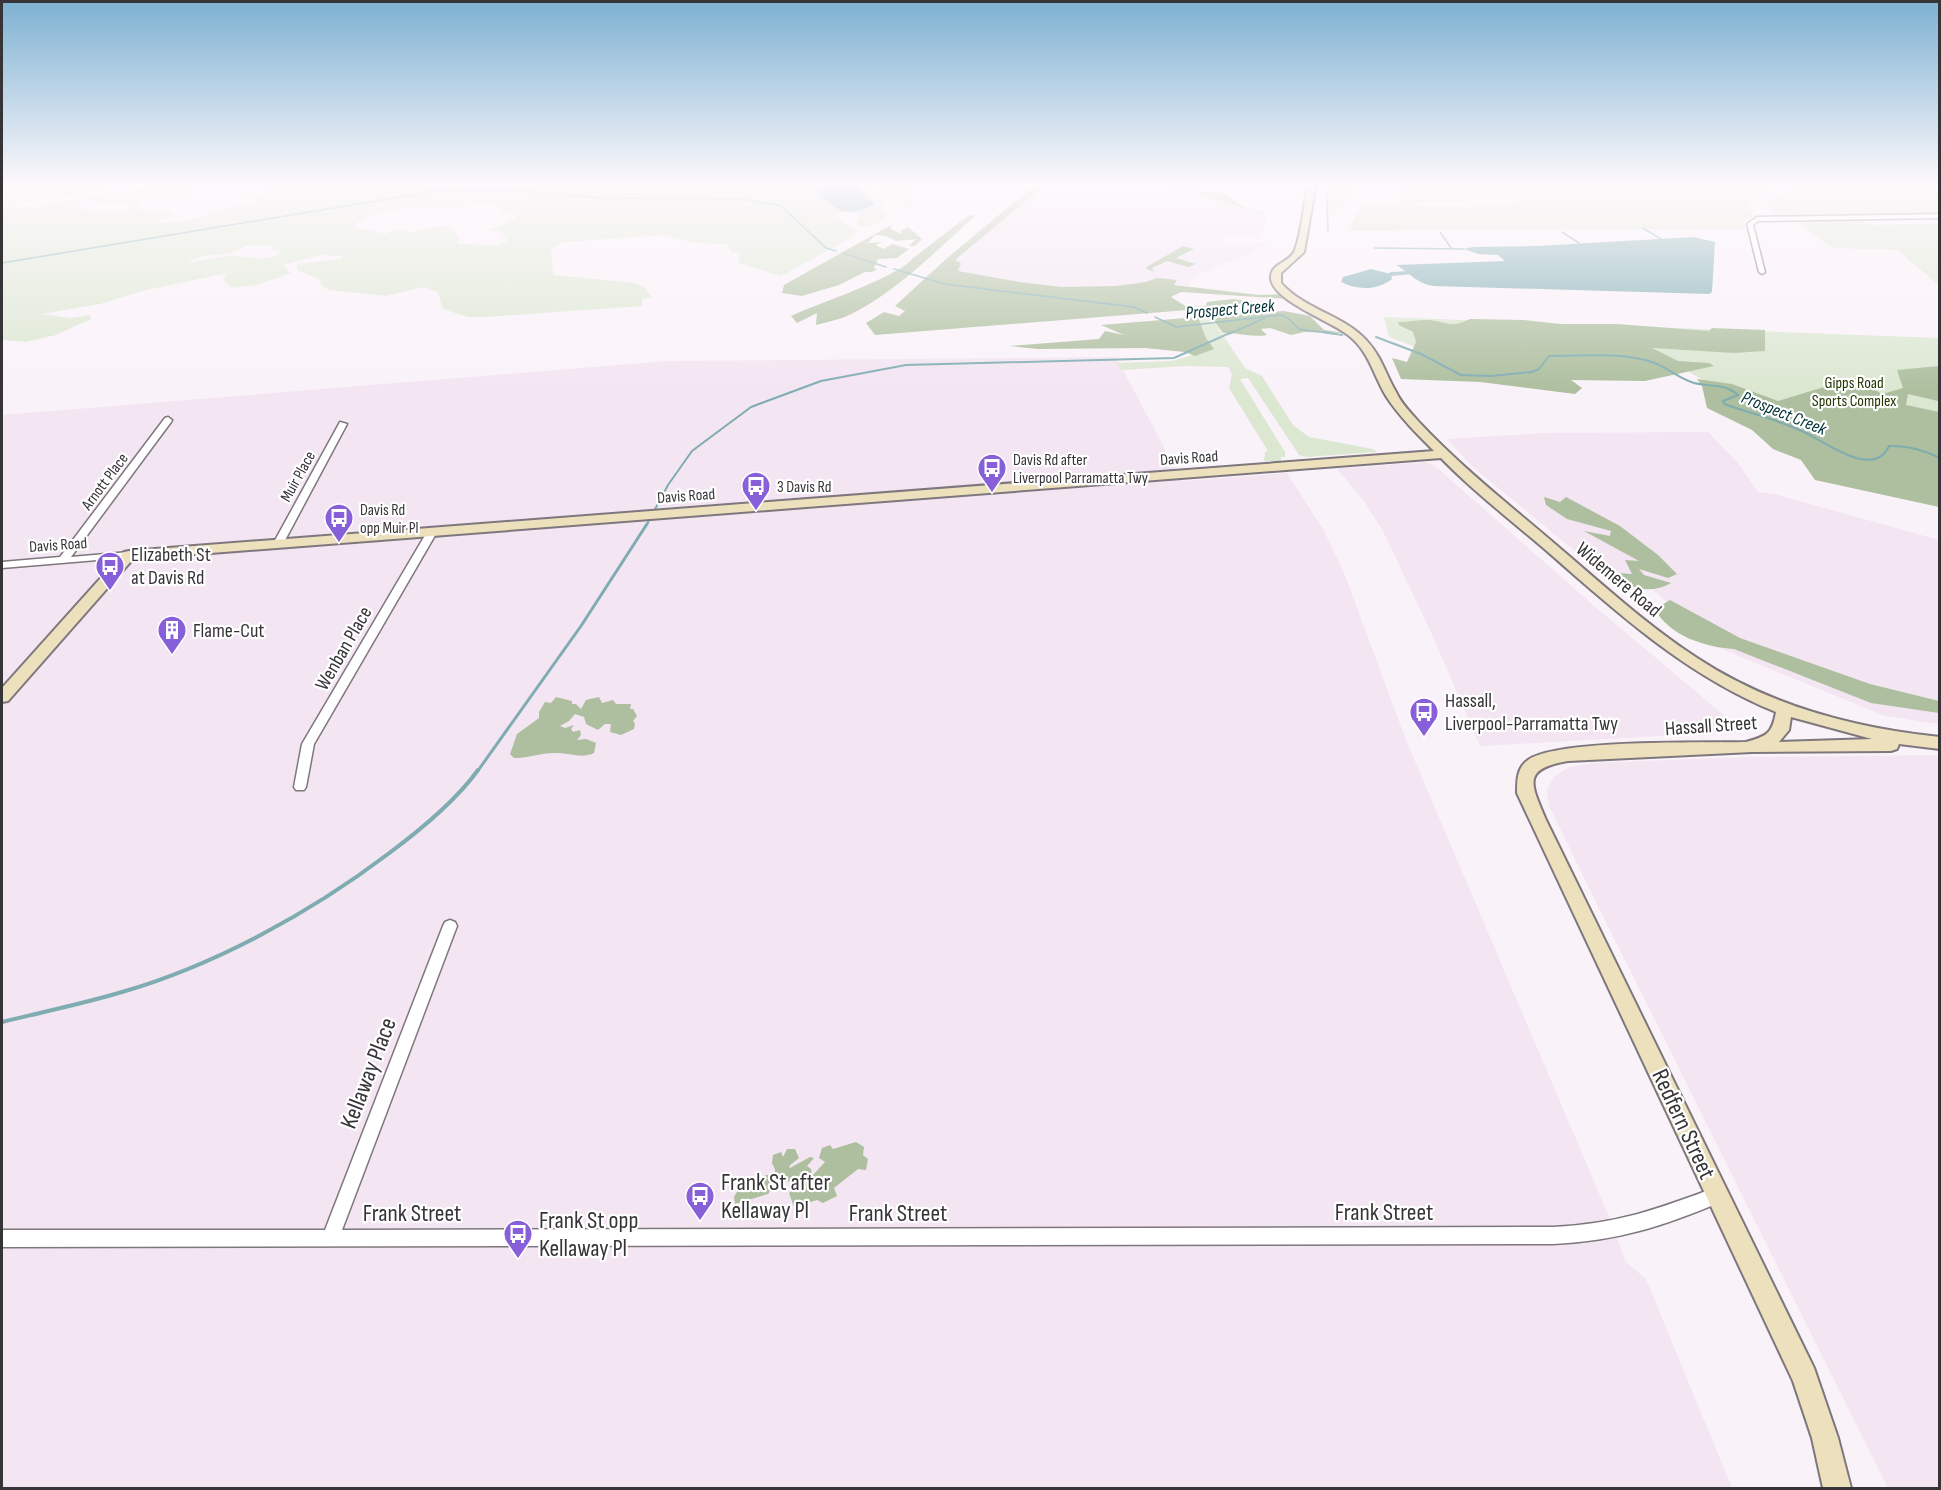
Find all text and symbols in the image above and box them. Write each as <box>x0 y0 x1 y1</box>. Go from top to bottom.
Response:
water label: Prospect Creek <box>1185 295 1277 324</box>
park label: Gipps Road Sports Complex <box>1812 374 1896 411</box>
water label: Prospect Creek <box>1738 387 1830 440</box>
street label: Davis Road <box>1160 447 1219 470</box>
street label: Muir Place <box>277 448 320 505</box>
street label: Arnott Place <box>77 450 133 515</box>
place label: Davis Rd after Liverpool Parramatta Twy <box>1013 451 1148 488</box>
bus stop icon: Davis Rd after Liverpool Parramatta Twy <box>976 452 1008 494</box>
bus stop icon: 3 Davis Rd <box>740 470 772 512</box>
place label: 3 Davis Rd <box>777 478 831 497</box>
street label: Davis Road <box>657 485 716 508</box>
place label: Davis Rd opp Muir Pl <box>360 501 418 538</box>
bus stop icon: Davis Rd opp Muir Pl <box>323 502 355 544</box>
street label: Davis Road <box>29 534 88 557</box>
street label: Widemere Road <box>1571 537 1666 622</box>
place label: Elizabeth St at Davis Rd <box>131 543 211 590</box>
bus stop icon: Elizabeth St at Davis Rd <box>94 550 126 592</box>
street label: Wenban Place <box>310 602 377 695</box>
building icon: Flame-Cut <box>156 614 188 656</box>
place label: Flame-Cut <box>193 619 264 643</box>
place label: Hassall, Liverpool-Parramatta Twy <box>1445 689 1618 736</box>
bus stop icon: Hassall, Liverpool-Parramatta Twy <box>1408 696 1440 738</box>
street label: Hassall Street <box>1664 711 1758 741</box>
street label: Kellaway Place <box>334 1014 403 1133</box>
street label: Redfern Street <box>1645 1065 1722 1184</box>
place label: Frank St after Kellaway Pl <box>721 1168 830 1225</box>
bus stop icon: Frank St after Kellaway Pl <box>684 1180 716 1222</box>
street label: Frank Street <box>1335 1198 1433 1227</box>
street label: Frank Street <box>363 1199 461 1228</box>
street label: Frank Street <box>849 1199 947 1228</box>
place label: Frank St opp Kellaway Pl <box>539 1206 638 1263</box>
bus stop icon: Frank St opp Kellaway Pl <box>502 1218 534 1260</box>

